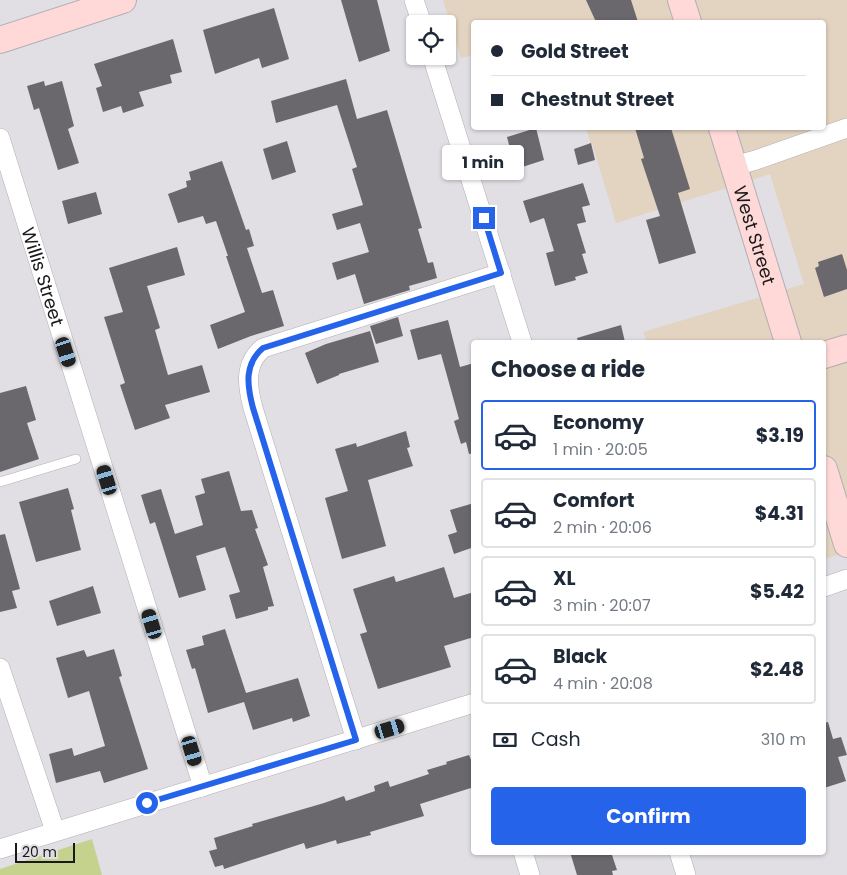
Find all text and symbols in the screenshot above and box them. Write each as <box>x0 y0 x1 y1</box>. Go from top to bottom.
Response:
map controls <box>406 15 456 65</box>
button: locate <box>406 15 456 65</box>
text: Gold Street <box>521 38 629 65</box>
text: Chestnut Street <box>521 86 674 113</box>
callout: 1 min <box>443 146 525 180</box>
text: 1 min <box>462 151 504 174</box>
street label: West Street <box>728 182 782 288</box>
route end <box>473 207 495 229</box>
street label: Willis Street <box>16 224 70 329</box>
car <box>54 335 77 369</box>
text: Choose a ride <box>491 354 645 385</box>
text: Economy <box>553 409 644 436</box>
icon: car <box>493 413 538 458</box>
text: $3.19 <box>756 422 804 449</box>
text: 1 min · 20:05 <box>553 438 648 461</box>
car <box>95 463 118 497</box>
text: Comfort <box>553 487 635 514</box>
icon: car <box>493 491 538 536</box>
text: $4.31 <box>755 500 804 527</box>
text: 2 min · 20:06 <box>553 516 652 539</box>
text: XL <box>553 565 576 592</box>
icon: car <box>493 569 538 614</box>
text: $5.42 <box>750 578 804 605</box>
text: 3 min · 20:07 <box>553 594 651 617</box>
car <box>140 607 163 641</box>
text: Black <box>553 643 607 670</box>
icon: car <box>493 647 538 692</box>
text: $2.48 <box>750 656 804 683</box>
text: 4 min · 20:08 <box>553 672 653 695</box>
car <box>373 717 406 741</box>
icon: cash <box>491 726 519 754</box>
text: Cash <box>531 726 581 753</box>
text: 310 m <box>761 728 806 751</box>
car <box>180 734 203 768</box>
button: Confirm <box>491 787 806 845</box>
route start <box>136 792 158 814</box>
scale bar <box>15 840 75 863</box>
text: 20 m <box>22 842 57 862</box>

